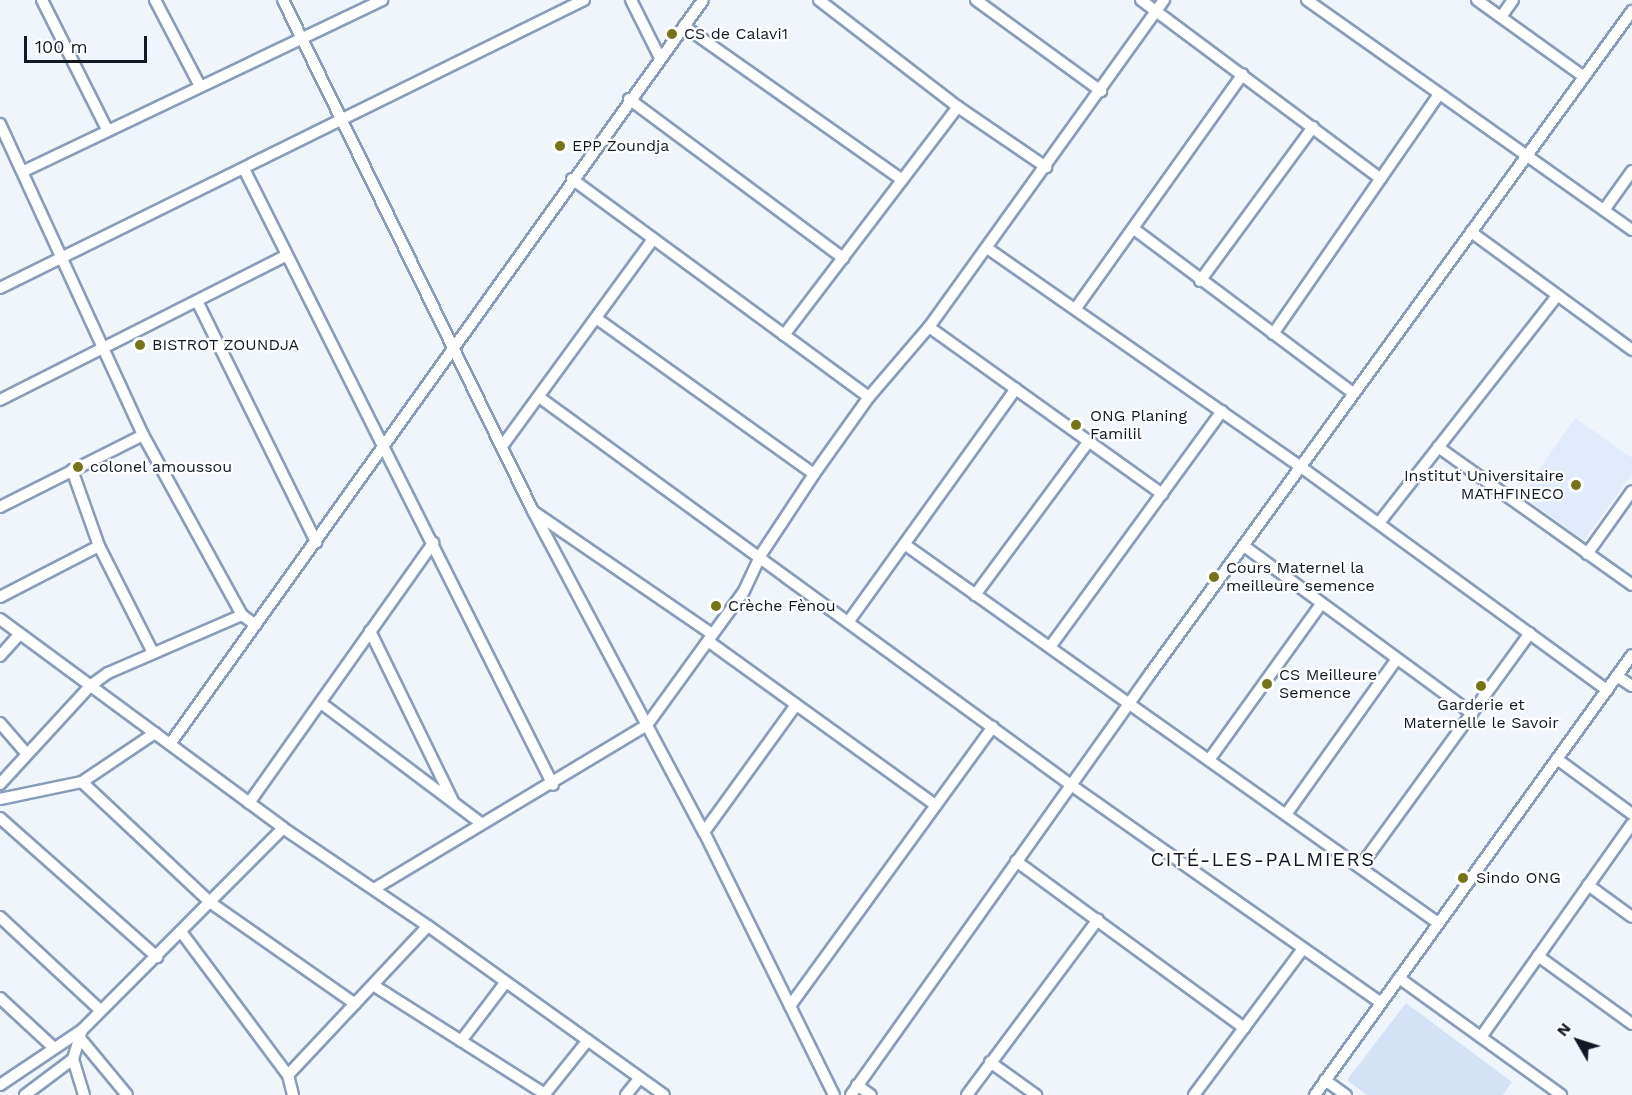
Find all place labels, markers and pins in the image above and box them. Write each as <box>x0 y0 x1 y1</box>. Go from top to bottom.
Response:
place label: CS de Calavi1 <box>684 24 788 44</box>
marker: CS de Calavi1 <box>665 27 679 41</box>
place label: EPP Zoundja <box>572 136 670 156</box>
marker: EPP Zoundja <box>553 139 567 153</box>
place label: BISTROT ZOUNDJA <box>152 335 300 355</box>
marker: BISTROT ZOUNDJA <box>133 338 147 352</box>
place label: ONG Planing Familil <box>1090 406 1187 444</box>
marker: ONG Planing Familil <box>1067 416 1085 434</box>
place label: colonel amoussou <box>90 457 233 477</box>
marker: colonel amoussou <box>71 460 85 474</box>
place label: Institut Universitaire MATHFINECO <box>1404 466 1564 504</box>
marker: Institut Universitaire MATHFINECO <box>1569 478 1583 492</box>
place label: Cours Maternel la meilleure semence <box>1226 558 1375 596</box>
marker: Cours Maternel la meilleure semence <box>1207 570 1221 584</box>
place label: Crèche Fènou <box>728 596 836 616</box>
marker: Crèche Fènou <box>709 599 723 613</box>
place label: CS Meilleure Semence <box>1279 665 1377 703</box>
marker: CS Meilleure Semence <box>1260 677 1274 691</box>
marker: Garderie et Maternelle le Savoir <box>1474 679 1488 693</box>
place label: Garderie et Maternelle le Savoir <box>1403 695 1559 733</box>
place label: Sindo ONG <box>1476 868 1561 888</box>
marker: Sindo ONG <box>1454 869 1472 887</box>

